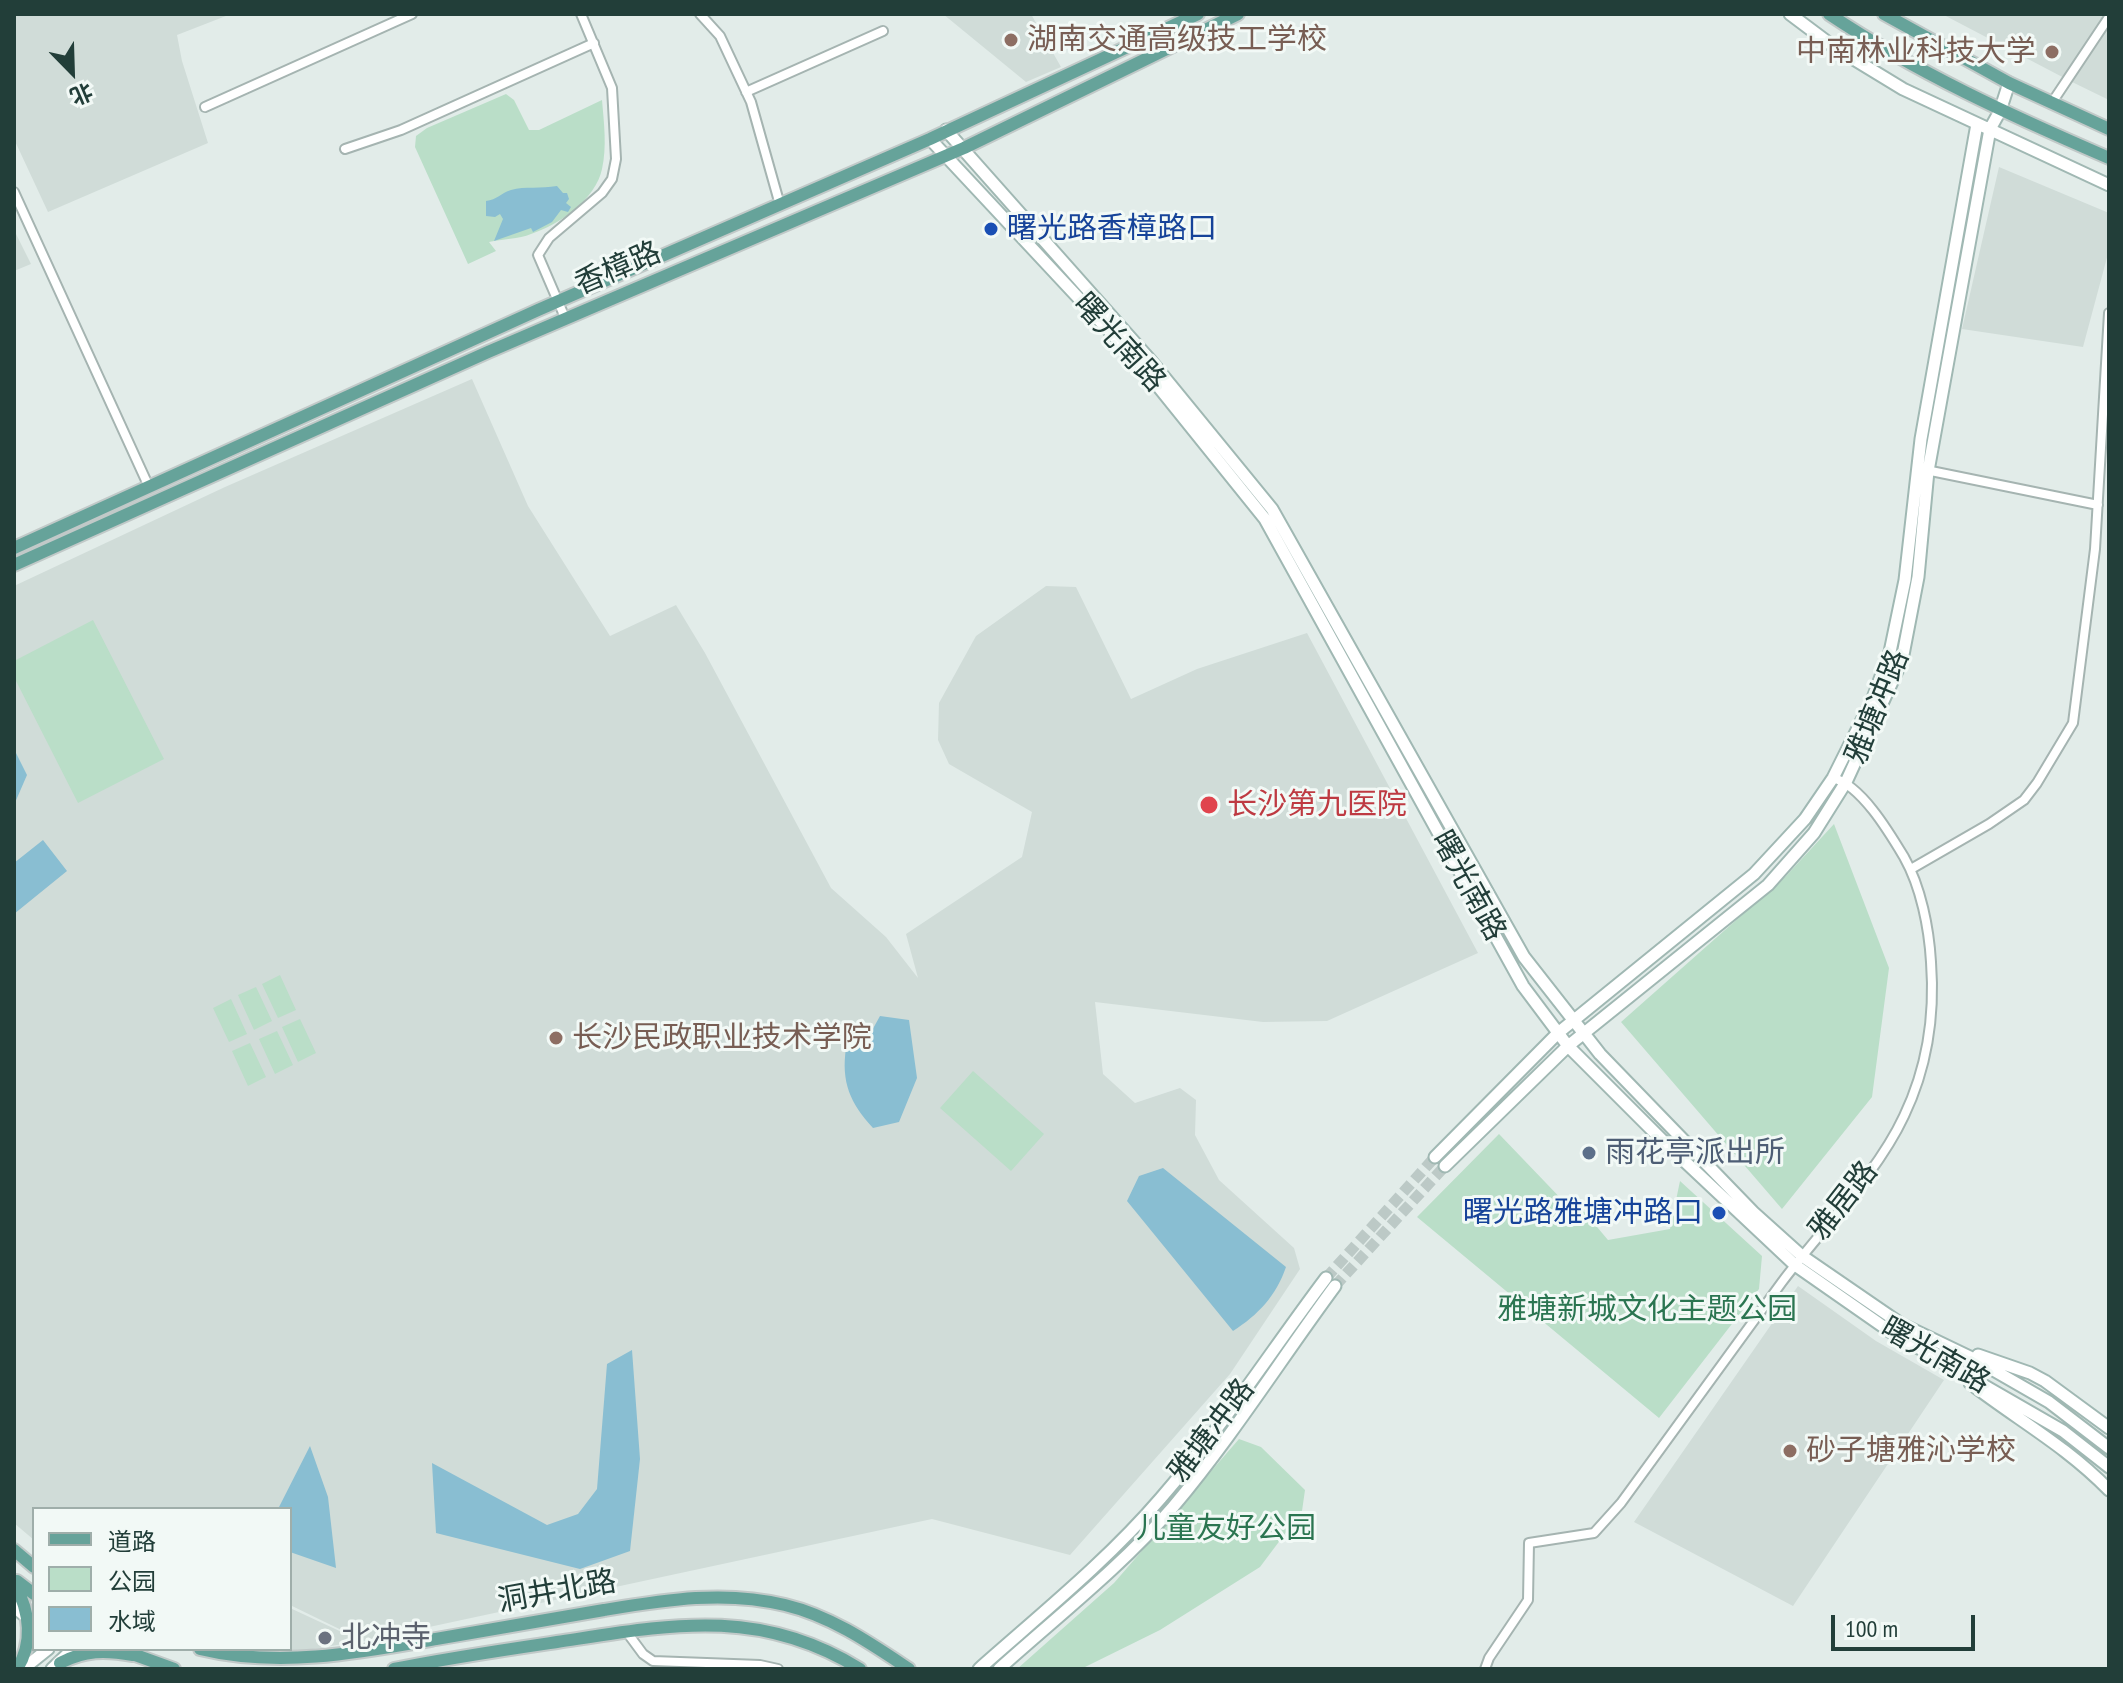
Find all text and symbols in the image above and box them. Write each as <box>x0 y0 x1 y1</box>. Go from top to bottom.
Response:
place label: 湖南交通高级技工学校 <box>1027 22 1327 58</box>
marker: 湖南交通高级技工学校 <box>1002 31 1020 49</box>
north arrow <box>32 32 112 112</box>
place label: 中南林业科技大学 <box>1796 34 2036 70</box>
marker: 中南林业科技大学 <box>2043 43 2061 61</box>
text: 北 <box>66 77 97 111</box>
place label: 曙光路香樟路口 <box>1007 211 1217 247</box>
marker: 曙光路香樟路口 <box>982 220 1000 238</box>
street label: 香樟路 <box>570 235 666 303</box>
street label: 曙光南路 <box>1065 286 1173 400</box>
street label: 雅塘冲路 <box>1839 645 1917 769</box>
place label: 长沙第九医院 <box>1227 787 1407 823</box>
marker: 长沙第九医院 <box>1198 794 1220 816</box>
street label: 曙光南路 <box>1423 825 1513 947</box>
place label: 长沙民政职业技术学院 <box>572 1020 872 1056</box>
marker: 长沙民政职业技术学院 <box>547 1029 565 1047</box>
place label: 雨花亭派出所 <box>1605 1135 1785 1171</box>
marker: 雨花亭派出所 <box>1580 1144 1598 1162</box>
street label: 雅居路 <box>1802 1154 1886 1248</box>
place label: 曙光路雅塘冲路口 <box>1463 1195 1703 1231</box>
marker: 曙光路雅塘冲路口 <box>1710 1204 1728 1222</box>
park label: 雅塘新城文化主题公园 <box>1497 1292 1797 1328</box>
street label: 曙光南路 <box>1874 1310 1996 1402</box>
street label: 雅塘冲路 <box>1162 1372 1262 1490</box>
place label: 砂子塘雅沁学校 <box>1806 1433 2016 1469</box>
marker: 砂子塘雅沁学校 <box>1781 1442 1799 1460</box>
legend <box>32 1507 292 1651</box>
park label: 儿童友好公园 <box>1136 1511 1316 1547</box>
text: 道路 <box>108 1526 156 1557</box>
street label: 洞井北路 <box>495 1564 619 1620</box>
text: 公园 <box>108 1566 156 1597</box>
scale bar <box>1835 1599 1979 1649</box>
text: 水域 <box>108 1606 156 1637</box>
text: 100 m <box>1845 1613 1898 1644</box>
place label: 北冲寺 <box>341 1620 431 1656</box>
marker: 北冲寺 <box>316 1629 334 1647</box>

